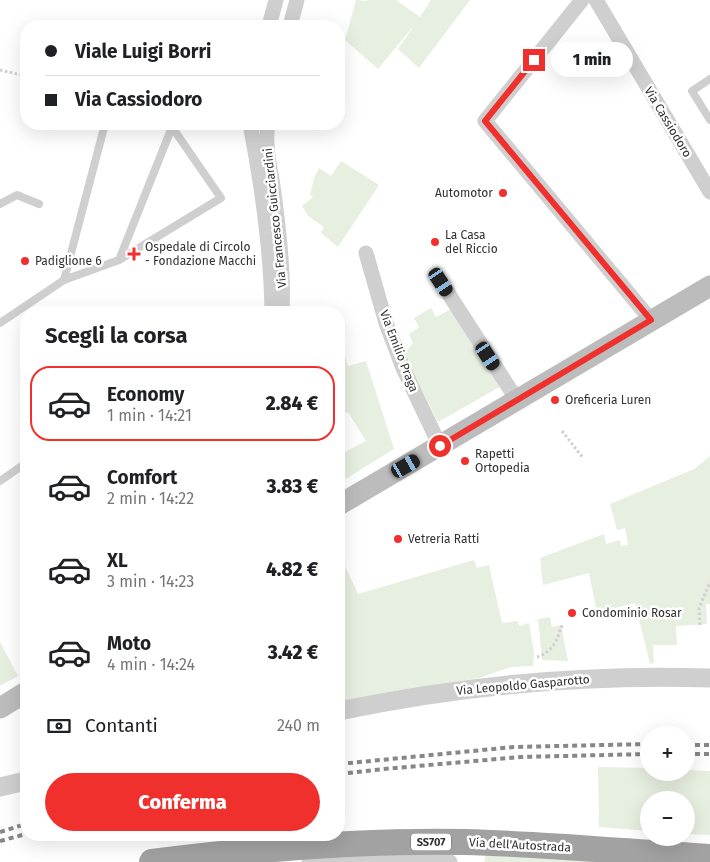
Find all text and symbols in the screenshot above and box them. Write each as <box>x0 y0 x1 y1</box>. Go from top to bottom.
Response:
text: Viale Luigi Borri <box>75 40 211 63</box>
callout: 1 min <box>552 42 634 78</box>
route end <box>523 49 545 71</box>
text: 1 min <box>573 50 611 69</box>
street label: Via Cassiodoro <box>641 84 695 160</box>
text: Via Cassiodoro <box>75 88 202 111</box>
street label: Via Francesco Guicciardini <box>261 147 289 289</box>
place label: Automotor <box>435 186 493 200</box>
marker: Automotor <box>497 187 509 199</box>
place label: La Casa del Riccio <box>445 228 498 256</box>
marker: La Casa del Riccio <box>429 236 441 248</box>
place label: Ospedale di Circolo - Fondazione Macchi <box>145 240 256 268</box>
marker: Ospedale di Circolo - Fondazione Macchi <box>127 247 141 261</box>
place label: Padiglione 6 <box>35 254 102 268</box>
marker: Padiglione 6 <box>19 255 31 267</box>
car <box>426 265 455 299</box>
street label: Via Emilio Praga <box>377 308 421 394</box>
text: Scegli la corsa <box>45 322 188 349</box>
car <box>473 339 502 373</box>
icon: car <box>47 381 92 426</box>
text: Economy <box>107 383 184 406</box>
text: 2.84 € <box>266 392 318 415</box>
place label: Oreficeria Luren <box>565 393 651 407</box>
marker: Oreficeria Luren <box>549 394 561 406</box>
text: 1 min · 14:21 <box>107 406 192 425</box>
route start <box>429 435 451 457</box>
place label: Rapetti Ortopedia <box>475 447 530 475</box>
car <box>389 452 422 480</box>
marker: Rapetti Ortopedia <box>459 455 471 467</box>
icon: car <box>47 464 92 509</box>
text: Comfort <box>107 466 177 489</box>
text: 3.83 € <box>267 475 318 498</box>
text: 2 min · 14:22 <box>107 489 194 508</box>
place label: Vetreria Ratti <box>408 532 480 546</box>
marker: Vetreria Ratti <box>392 533 404 545</box>
icon: car <box>47 547 92 592</box>
text: XL <box>107 549 128 572</box>
text: 4.82 € <box>266 558 318 581</box>
text: 3 min · 14:23 <box>107 572 194 591</box>
place label: Condominio Rosar <box>582 606 682 620</box>
marker: Condominio Rosar <box>566 607 578 619</box>
icon: car <box>47 630 92 675</box>
text: Moto <box>107 632 151 655</box>
text: 3.42 € <box>268 641 318 664</box>
text: 4 min · 14:24 <box>107 655 195 674</box>
street label: Via Leopoldo Gasparotto <box>456 672 590 698</box>
icon: cash <box>45 712 73 740</box>
text: Contanti <box>85 714 158 737</box>
text: 240 m <box>277 716 320 735</box>
map controls <box>640 726 695 846</box>
button: + <box>640 726 695 781</box>
button: Conferma <box>45 773 320 831</box>
button: − <box>640 791 695 846</box>
road number: SS707 <box>411 834 451 850</box>
street label: Via dell'Autostrada <box>469 835 571 855</box>

